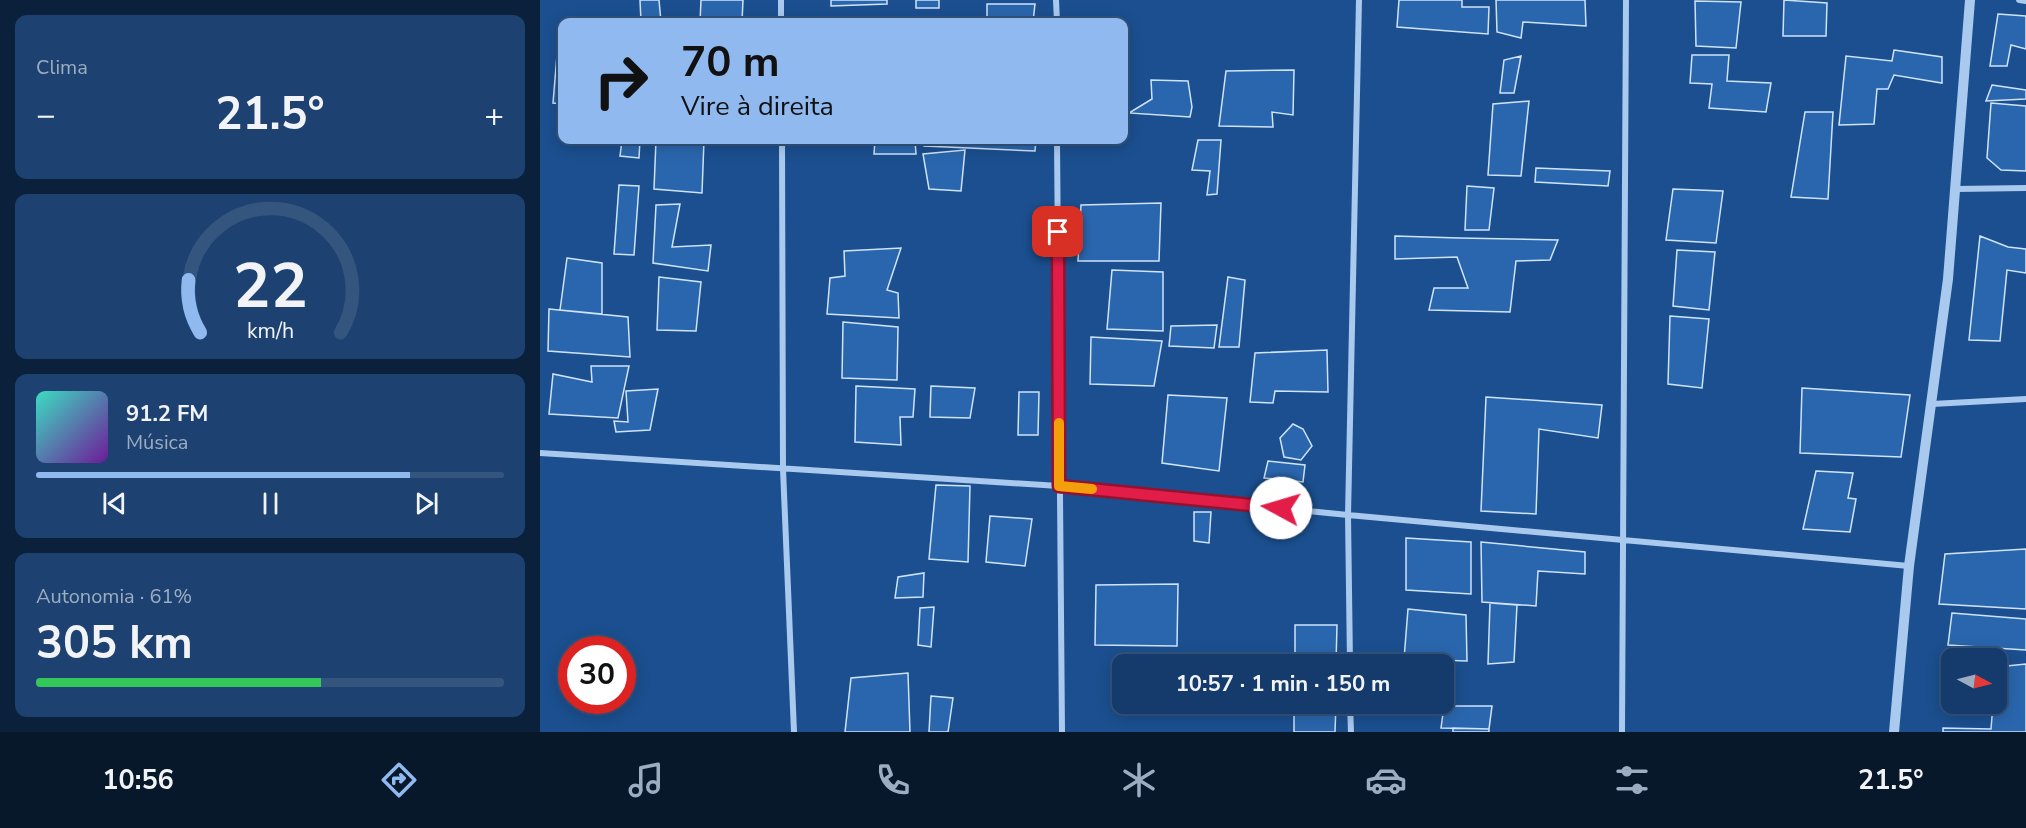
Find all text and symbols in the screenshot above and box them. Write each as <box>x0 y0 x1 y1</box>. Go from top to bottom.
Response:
text: 70 m <box>681 34 780 91</box>
icon: right <box>582 42 660 120</box>
text: Clima <box>36 54 88 81</box>
text: 21.5° <box>215 84 325 145</box>
text: Vire à direita <box>681 88 834 125</box>
text: − <box>36 93 56 138</box>
text: + <box>484 93 504 138</box>
pin <box>1032 206 1083 257</box>
icon: arrive <box>1041 215 1074 248</box>
text: 22 <box>233 245 307 330</box>
text: km/h <box>246 317 294 347</box>
text: 91.2 FM <box>126 399 208 429</box>
text: Música <box>126 429 188 456</box>
position arrow <box>1249 476 1313 540</box>
icon: previous <box>98 487 131 520</box>
icon: pause <box>254 487 287 520</box>
icon: next <box>410 487 443 520</box>
text: Autonomia · 61% <box>36 583 192 610</box>
text: 305 km <box>36 613 193 674</box>
speed limit sign: 30 <box>558 636 636 714</box>
north arrow <box>1941 648 2007 714</box>
map controls <box>1941 648 2007 714</box>
text: 10:57 · 1 min · 150 m <box>1176 669 1390 699</box>
icon: directions <box>378 759 420 801</box>
icon: music <box>625 759 667 801</box>
icon: phone <box>872 759 914 801</box>
icon: climate <box>1118 759 1160 801</box>
icon: car <box>1365 759 1407 801</box>
icon: filters <box>1611 759 1653 801</box>
text: 10:56 <box>102 762 174 799</box>
text: 21.5° <box>1858 762 1924 799</box>

